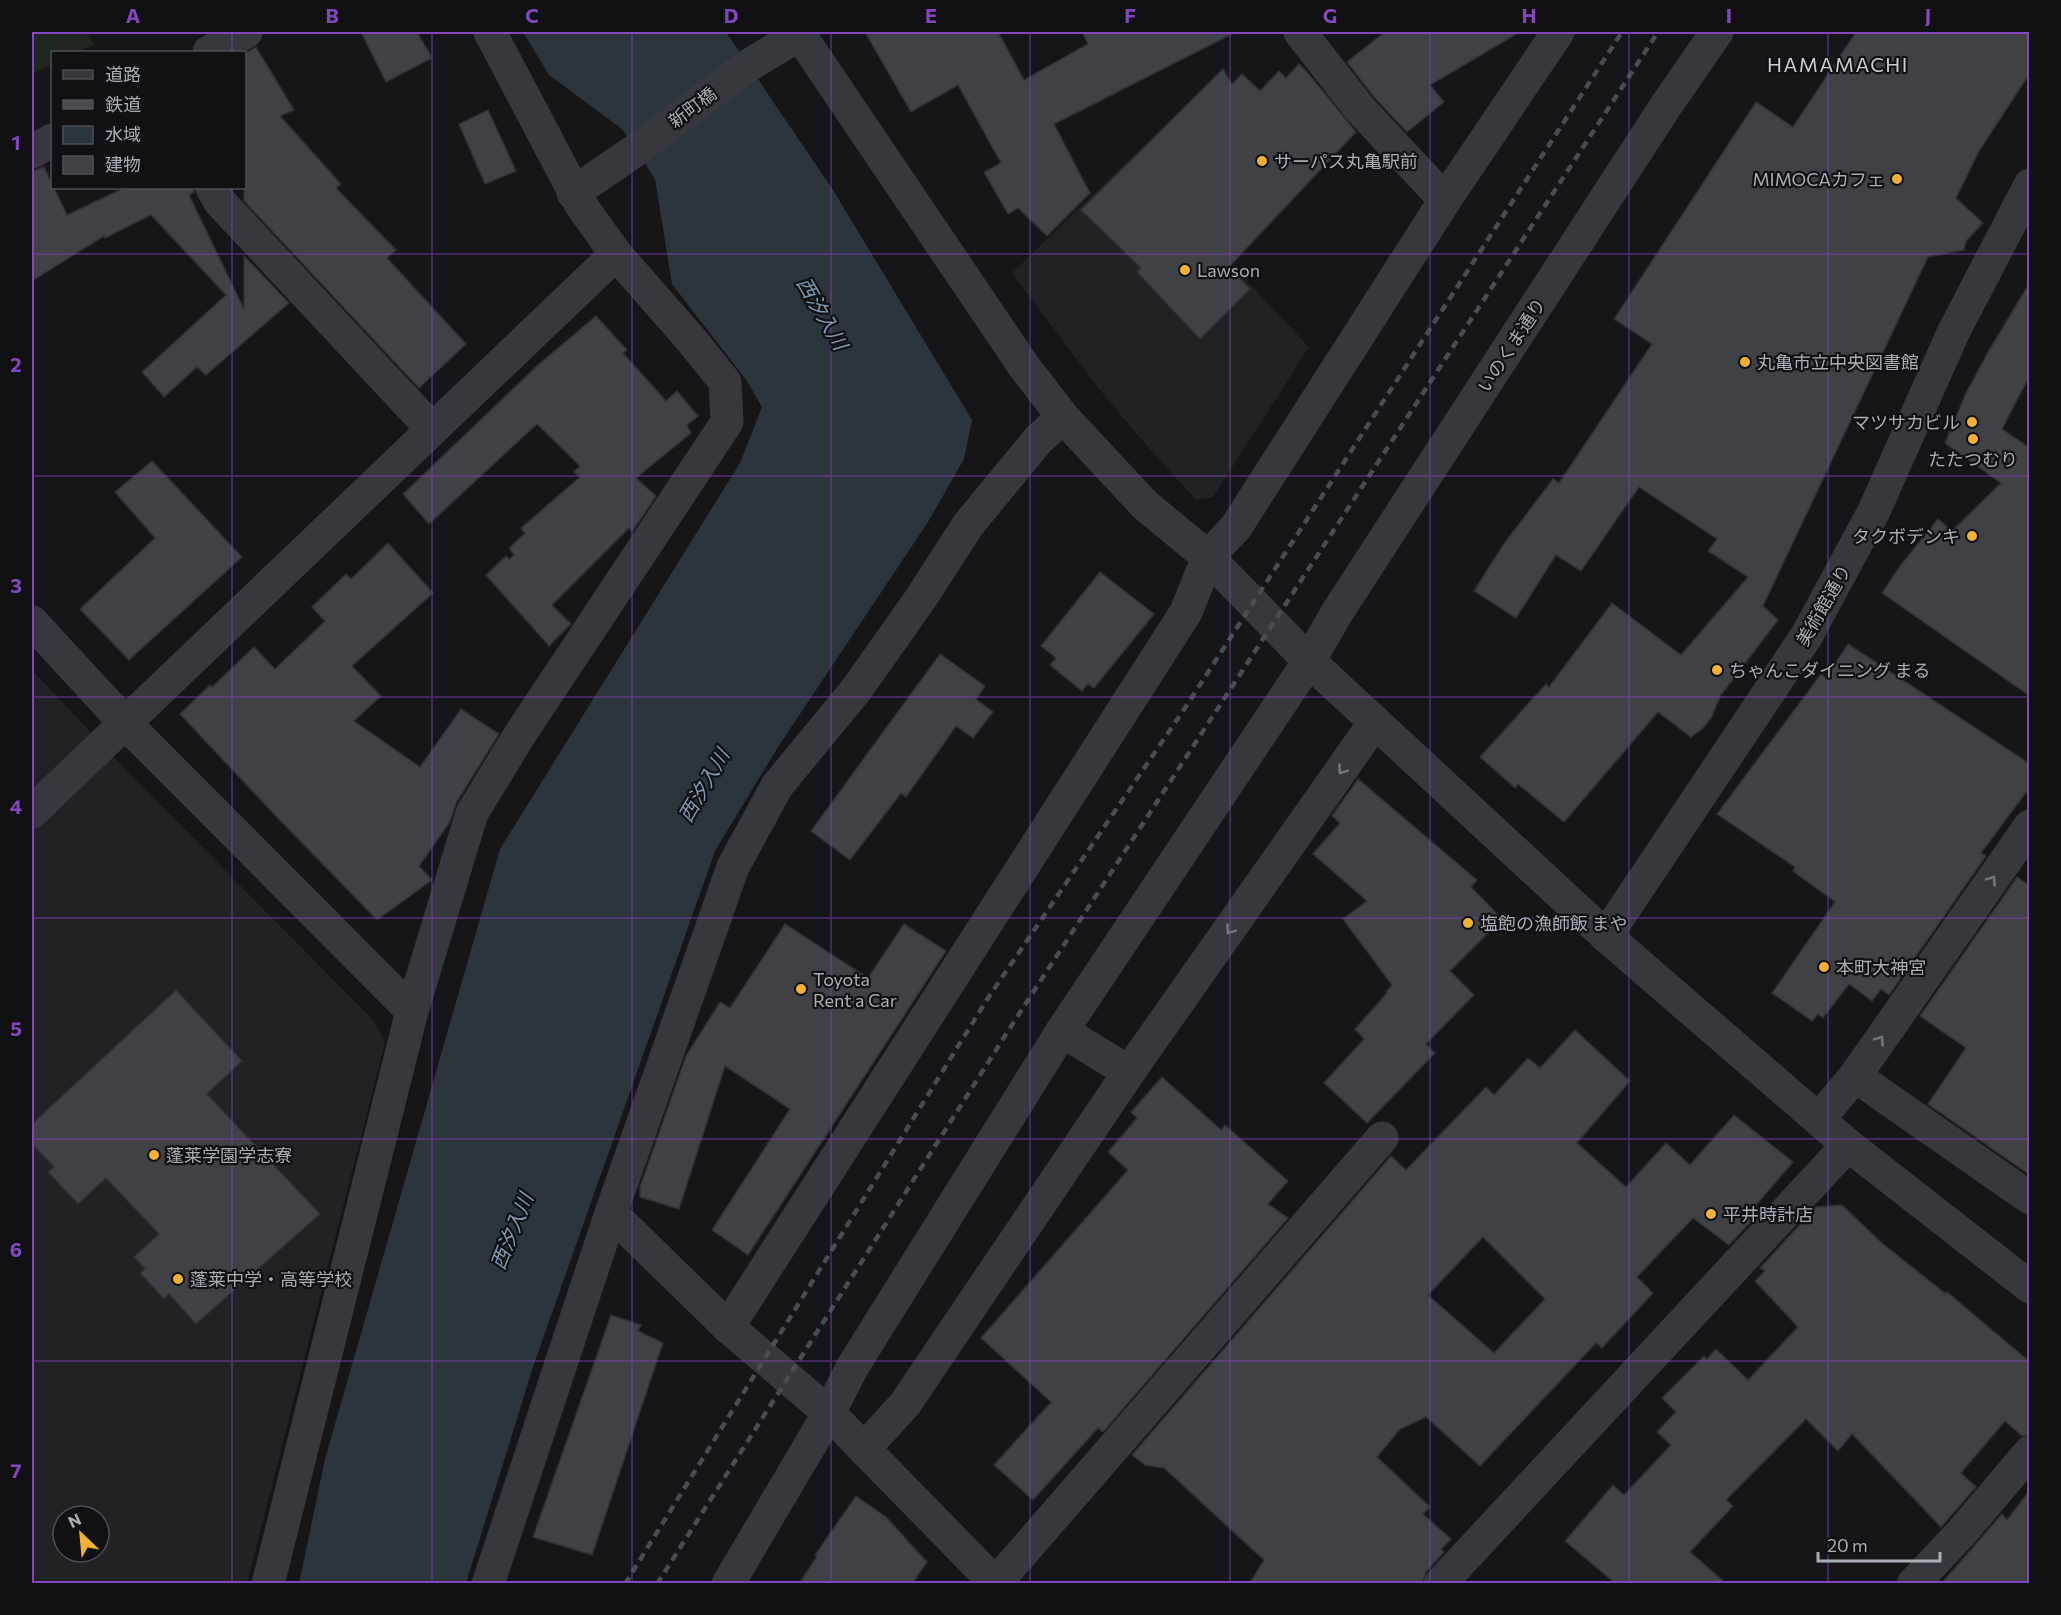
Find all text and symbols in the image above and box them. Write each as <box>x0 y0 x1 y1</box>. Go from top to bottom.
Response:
text: A <box>126 3 140 27</box>
text: B <box>325 3 339 27</box>
text: C <box>525 3 539 27</box>
text: D <box>724 3 738 27</box>
text: E <box>925 3 937 27</box>
text: F <box>1124 3 1136 27</box>
text: G <box>1323 3 1337 27</box>
text: H <box>1522 3 1537 27</box>
text: I <box>1726 3 1732 27</box>
text: J <box>1925 3 1931 27</box>
legend <box>51 51 246 189</box>
district label: HAMAMACHI <box>1767 52 1909 76</box>
text: 道路 <box>105 63 141 85</box>
street label: 新町橋 <box>664 82 720 132</box>
text: 鉄道 <box>105 93 141 115</box>
text: 水域 <box>105 123 141 145</box>
text: 1 <box>11 130 21 154</box>
place label: サーパス丸亀駅前 <box>1274 150 1418 172</box>
text: 建物 <box>105 153 141 175</box>
marker: サーパス丸亀駅前 <box>1255 154 1269 168</box>
place label: MIMOCAカフェ <box>1752 168 1885 190</box>
marker: MIMOCAカフェ <box>1890 172 1904 186</box>
place label: Lawson <box>1197 259 1260 281</box>
marker: Lawson <box>1178 263 1192 277</box>
water label: 西汐入川 <box>793 272 854 355</box>
street label: いのくま通り <box>1472 294 1550 396</box>
place label: 丸亀市立中央図書館 <box>1757 351 1919 373</box>
text: 2 <box>10 352 22 376</box>
marker: 丸亀市立中央図書館 <box>1738 355 1752 369</box>
place label: マツサカビル <box>1852 411 1960 433</box>
marker: マツサカビル <box>1965 415 1979 429</box>
marker: たたつむり <box>1966 432 1980 446</box>
place label: たたつむり <box>1928 448 2018 470</box>
place label: タクボデンキ <box>1852 525 1960 547</box>
marker: タクボデンキ <box>1965 529 1979 543</box>
street label: 美術館通り <box>1791 561 1855 649</box>
text: 3 <box>10 573 22 597</box>
place label: ちゃんこダイニング まる <box>1729 659 1930 681</box>
marker: ちゃんこダイニング まる <box>1710 663 1724 677</box>
water label: 西汐入川 <box>673 743 734 826</box>
one-way arrow <box>1338 763 1349 774</box>
text: 4 <box>10 794 22 818</box>
one-way arrow <box>1985 876 1996 887</box>
place label: 塩飽の漁師飯 まや <box>1480 912 1627 934</box>
marker: 塩飽の漁師飯 まや <box>1461 916 1475 930</box>
one-way arrow <box>1226 923 1237 934</box>
place label: 本町大神宮 <box>1836 956 1926 978</box>
marker: 本町大神宮 <box>1817 960 1831 974</box>
place label: Toyota Rent a Car <box>813 968 897 1011</box>
marker: Toyota Rent a Car <box>794 982 808 996</box>
text: 5 <box>10 1016 22 1040</box>
one-way arrow <box>1873 1035 1884 1046</box>
place label: 蓬莱学園学志寮 <box>166 1144 292 1166</box>
marker: 蓬莱学園学志寮 <box>147 1148 161 1162</box>
water label: 西汐入川 <box>485 1188 538 1273</box>
place label: 平井時計店 <box>1723 1203 1813 1225</box>
marker: 平井時計店 <box>1704 1207 1718 1221</box>
text: 6 <box>10 1237 22 1261</box>
place label: 蓬莱中学・高等学校 <box>190 1268 352 1290</box>
marker: 蓬莱中学・高等学校 <box>171 1272 185 1286</box>
text: 7 <box>11 1458 22 1482</box>
north arrow <box>51 1504 111 1564</box>
text: N <box>65 1509 84 1531</box>
scale bar <box>1818 1525 1940 1563</box>
text: 20 m <box>1827 1534 1868 1556</box>

